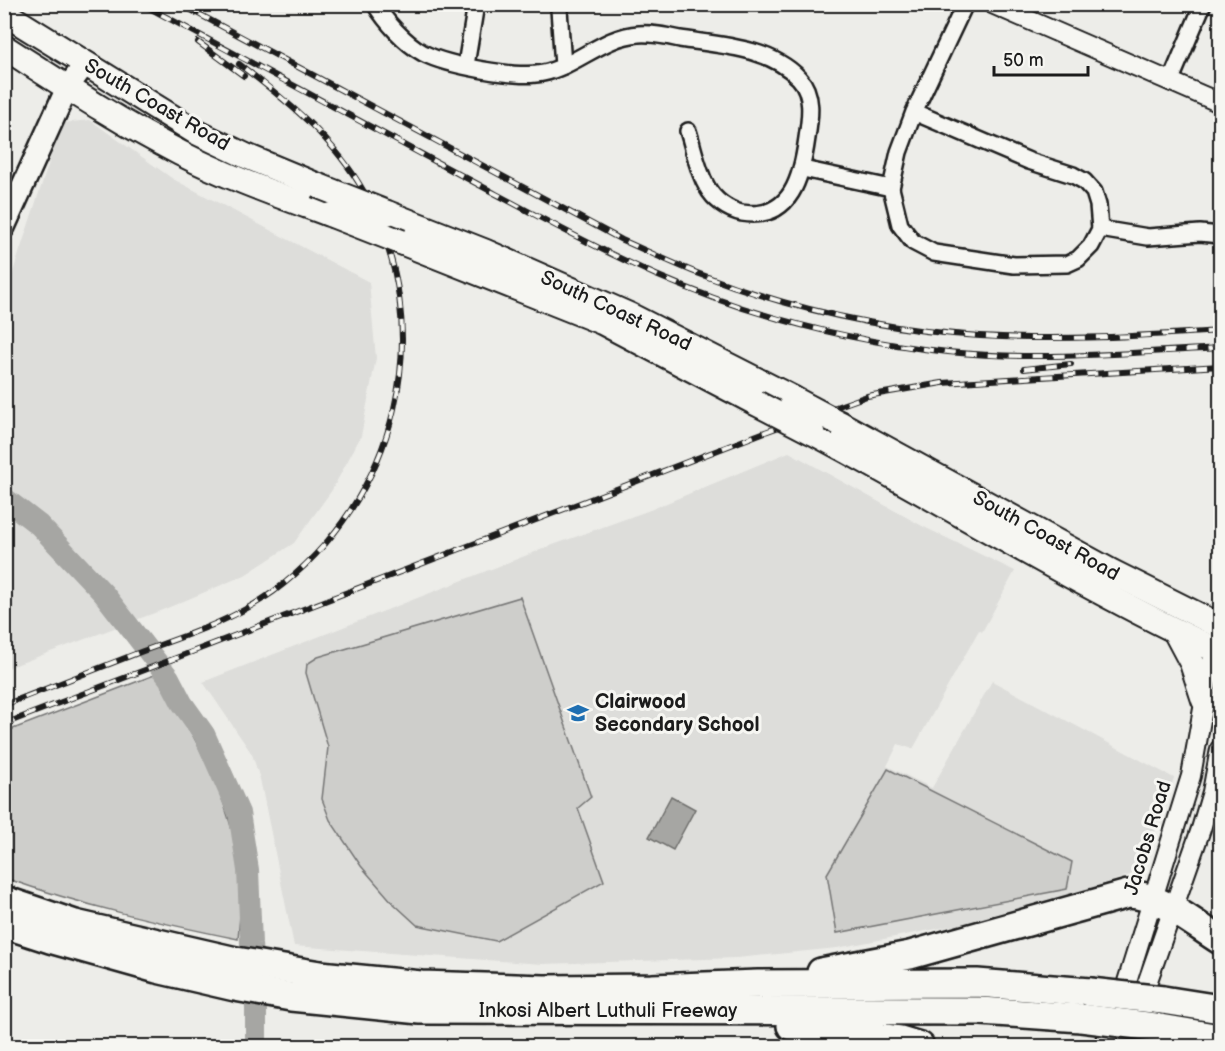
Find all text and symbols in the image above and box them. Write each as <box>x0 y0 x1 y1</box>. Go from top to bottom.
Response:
scale bar <box>994 39 1088 77</box>
text: 50 m <box>1003 50 1044 71</box>
street label: South Coast Road <box>80 54 234 156</box>
street label: South Coast Road <box>537 266 695 356</box>
street label: South Coast Road <box>969 486 1123 586</box>
place label: Clairwood Secondary School <box>595 690 759 737</box>
school or university icon: Clairwood Secondary School <box>566 701 590 725</box>
street label: Jacobs Road <box>1119 778 1177 898</box>
street label: Inkosi Albert Luthuli Freeway <box>479 999 737 1023</box>

